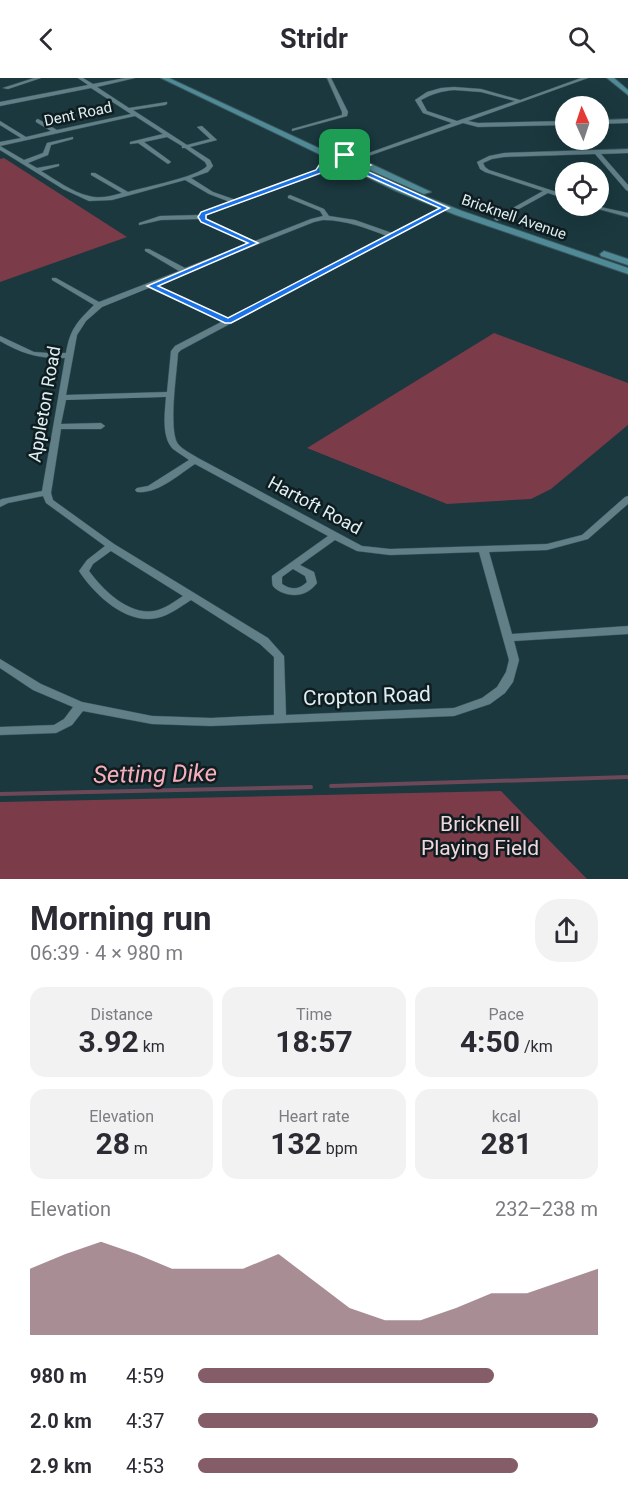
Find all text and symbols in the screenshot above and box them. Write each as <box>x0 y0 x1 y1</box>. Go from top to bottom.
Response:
icon: back <box>30 23 63 56</box>
text: Stridr <box>280 23 348 55</box>
icon: search <box>565 23 598 56</box>
north arrow <box>555 96 609 150</box>
map controls <box>555 96 609 216</box>
street label: Dent Road <box>42 98 114 130</box>
pin <box>319 129 370 180</box>
icon: arrive <box>328 138 361 171</box>
button: locate <box>555 162 609 216</box>
street label: Bricknell Avenue <box>459 191 569 243</box>
street label: Appleton Road <box>23 344 65 464</box>
street label: Hartoft Road <box>265 472 365 538</box>
street label: Cropton Road <box>303 682 431 710</box>
water label: Setting Dike <box>93 759 217 789</box>
park label: Bricknell Playing Field <box>421 812 539 860</box>
text: Morning run <box>30 899 211 938</box>
button: share <box>535 899 598 962</box>
text: 06:39 · 4 × 980 m <box>30 941 183 965</box>
text: Distance <box>91 1005 153 1024</box>
text: Time <box>296 1005 332 1024</box>
text: Pace <box>489 1005 524 1024</box>
text: 3.92 <box>78 1024 139 1059</box>
text: 18:57 <box>275 1024 353 1059</box>
text: 4:50 <box>460 1024 520 1059</box>
text: km <box>139 1037 165 1056</box>
text: /km <box>520 1037 553 1056</box>
text: Elevation <box>89 1107 154 1126</box>
text: Heart rate <box>278 1107 350 1126</box>
text: kcal <box>492 1107 521 1126</box>
text: 28 <box>95 1126 130 1161</box>
text: 132 <box>270 1126 322 1161</box>
text: 281 <box>481 1126 532 1161</box>
text: m <box>130 1139 148 1158</box>
text: bpm <box>322 1139 358 1158</box>
text: Elevation <box>30 1197 111 1221</box>
text: 232–238 m <box>495 1197 598 1221</box>
text: 980 m <box>30 1364 87 1388</box>
text: 4:59 <box>126 1364 165 1388</box>
text: 2.0 km <box>30 1409 92 1433</box>
text: 4:37 <box>126 1409 165 1433</box>
text: 2.9 km <box>30 1454 92 1478</box>
text: 4:53 <box>126 1454 165 1478</box>

